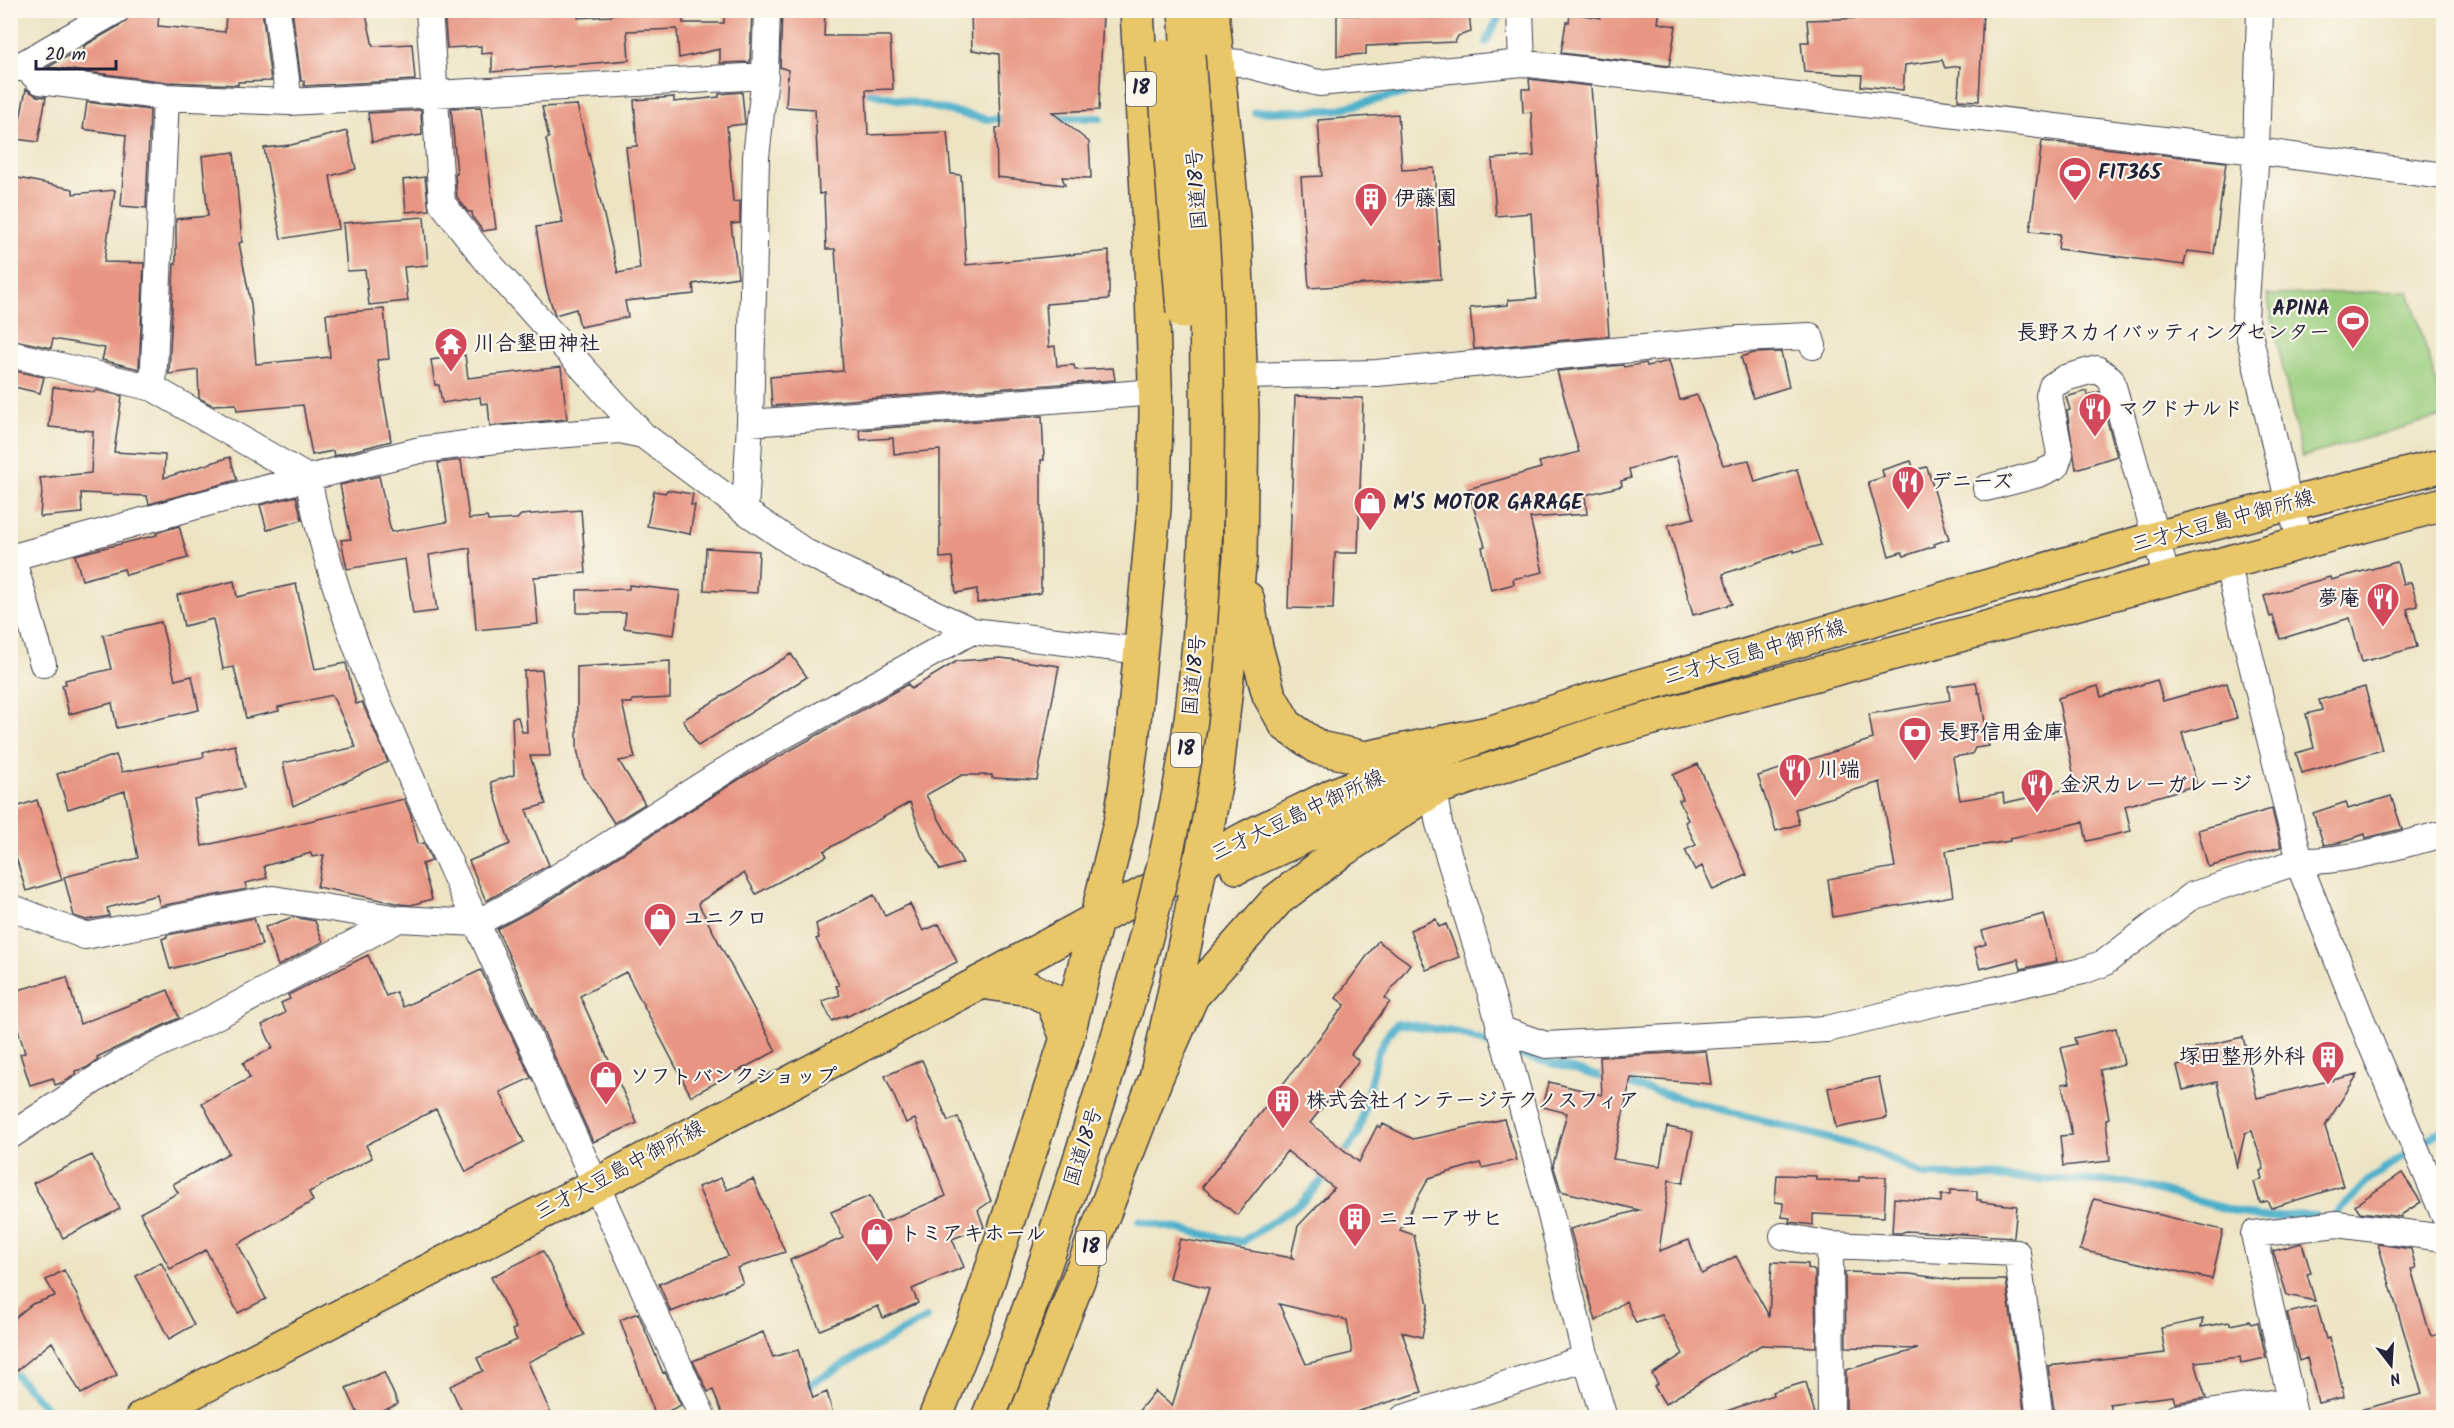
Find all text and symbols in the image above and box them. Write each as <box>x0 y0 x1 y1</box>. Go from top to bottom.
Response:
scale bar <box>36 33 116 71</box>
text: 20 m <box>45 41 86 70</box>
road number: 18 <box>1126 72 1156 106</box>
street label: 国道18号 <box>1179 147 1217 231</box>
sports icon: FIT365 <box>2057 155 2093 202</box>
place label: FIT365 <box>2098 157 2163 190</box>
building icon: 伊藤園 <box>1353 181 1389 228</box>
place label: 伊藤園 <box>1394 183 1457 216</box>
place label: APINA 長野スカイバッティングセンター <box>2017 293 2330 350</box>
sports icon: APINA 長野スカイバッティングセンター <box>2335 303 2371 350</box>
temple icon: 川合墾田神社 <box>433 326 469 373</box>
place label: 川合墾田神社 <box>474 328 600 361</box>
restaurant icon: マクドナルド <box>2077 391 2113 438</box>
place label: マクドナルド <box>2118 393 2243 426</box>
restaurant icon: デニーズ <box>1890 464 1926 511</box>
place label: デニーズ <box>1931 466 2013 499</box>
street label: 三才大豆島中御所線 <box>2127 482 2319 562</box>
shop icon: M'S MOTOR GARAGE <box>1352 485 1388 532</box>
place label: M'S MOTOR GARAGE <box>1393 487 1584 520</box>
restaurant icon: 夢庵 <box>2365 581 2401 628</box>
place label: 夢庵 <box>2318 583 2360 616</box>
street label: 三才大豆島中御所線 <box>1660 611 1850 695</box>
street label: 国道18号 <box>1174 632 1216 718</box>
bank icon: 長野信用金庫 <box>1897 715 1933 762</box>
place label: 長野信用金庫 <box>1938 717 2064 750</box>
road number: 18 <box>1171 733 1201 767</box>
restaurant icon: 川端 <box>1777 752 1813 799</box>
place label: 川端 <box>1818 754 1860 787</box>
street label: 三才大豆島中御所線 <box>1205 761 1391 871</box>
restaurant icon: 金沢カレーガレージ <box>2019 767 2055 814</box>
place label: 金沢カレーガレージ <box>2060 769 2252 802</box>
shop icon: ユニクロ <box>642 901 678 948</box>
place label: ユニクロ <box>683 903 767 936</box>
building icon: 塚田整形外科 <box>2310 1039 2346 1086</box>
place label: 塚田整形外科 <box>2179 1041 2305 1074</box>
shop icon: ソフトバンクショップ <box>588 1059 624 1106</box>
place label: ソフトバンクショップ <box>629 1061 837 1094</box>
building icon: 株式会社インテージテクノスフィア <box>1265 1083 1301 1130</box>
place label: 株式会社インテージテクノスフィア <box>1306 1085 1639 1118</box>
street label: 国道18号 <box>1056 1103 1112 1191</box>
street label: 三才大豆島中御所線 <box>529 1112 711 1230</box>
building icon: ニューアサヒ <box>1337 1201 1373 1248</box>
place label: ニューアサヒ <box>1378 1203 1503 1236</box>
shop icon: トミアキホール <box>859 1216 895 1263</box>
place label: トミアキホール <box>900 1218 1046 1251</box>
road number: 18 <box>1076 1231 1106 1265</box>
north arrow <box>2361 1335 2421 1395</box>
text: N <box>2386 1364 2403 1391</box>

